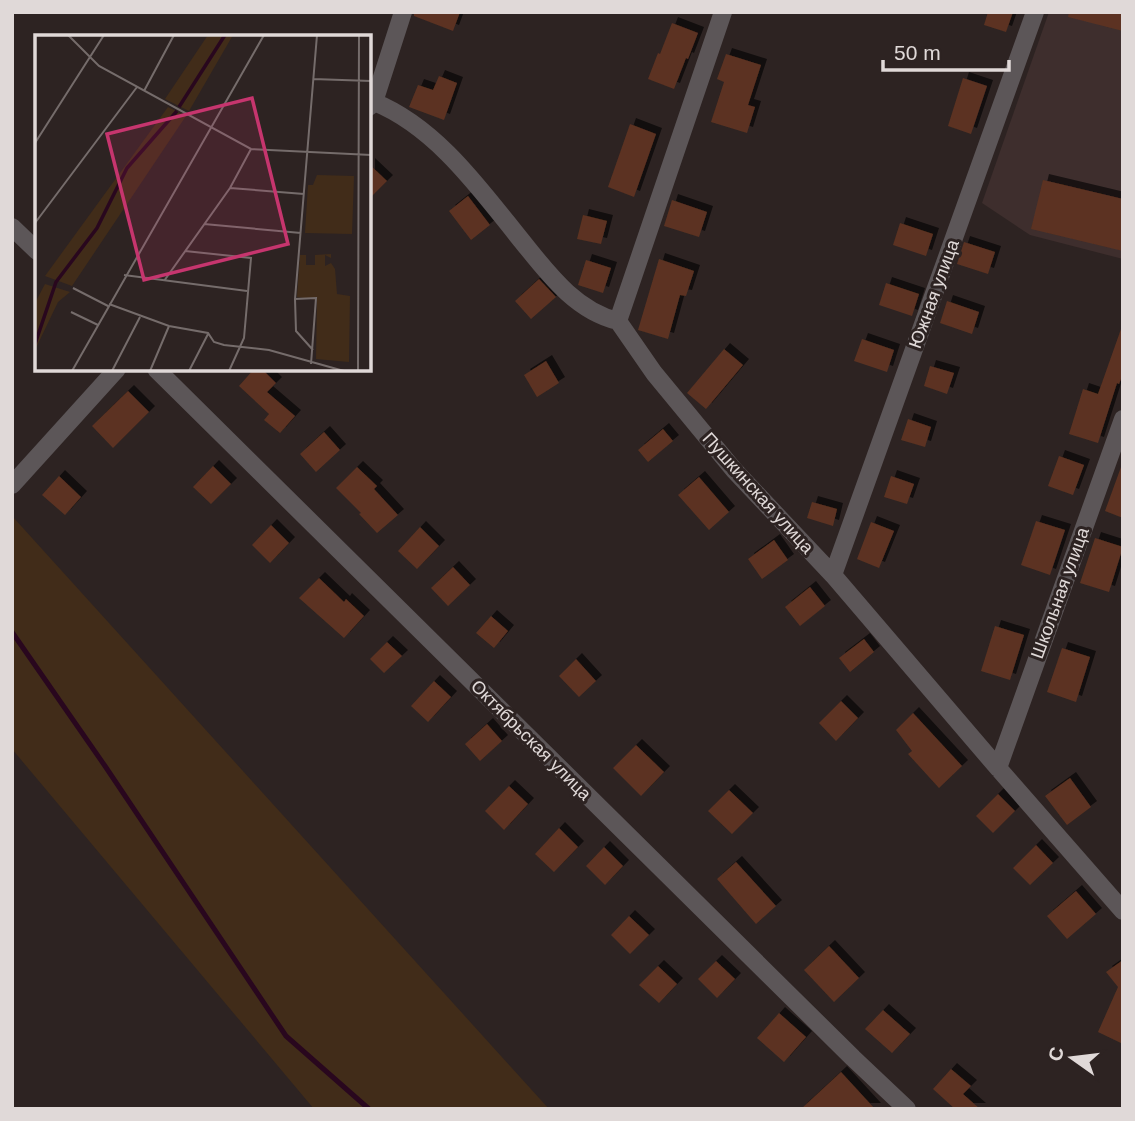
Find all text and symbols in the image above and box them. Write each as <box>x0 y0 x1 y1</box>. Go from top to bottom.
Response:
scale bar <box>883 28 1009 72</box>
inset map <box>35 35 371 371</box>
text: 50 m <box>894 41 941 64</box>
street label: Южная улица <box>905 236 963 351</box>
street label: Пушкинская улица <box>698 428 818 558</box>
street label: Школьная улица <box>1027 524 1093 661</box>
street label: Октябрьская улица <box>467 676 596 805</box>
north arrow <box>1037 1023 1107 1093</box>
text: С <box>1044 1045 1068 1063</box>

